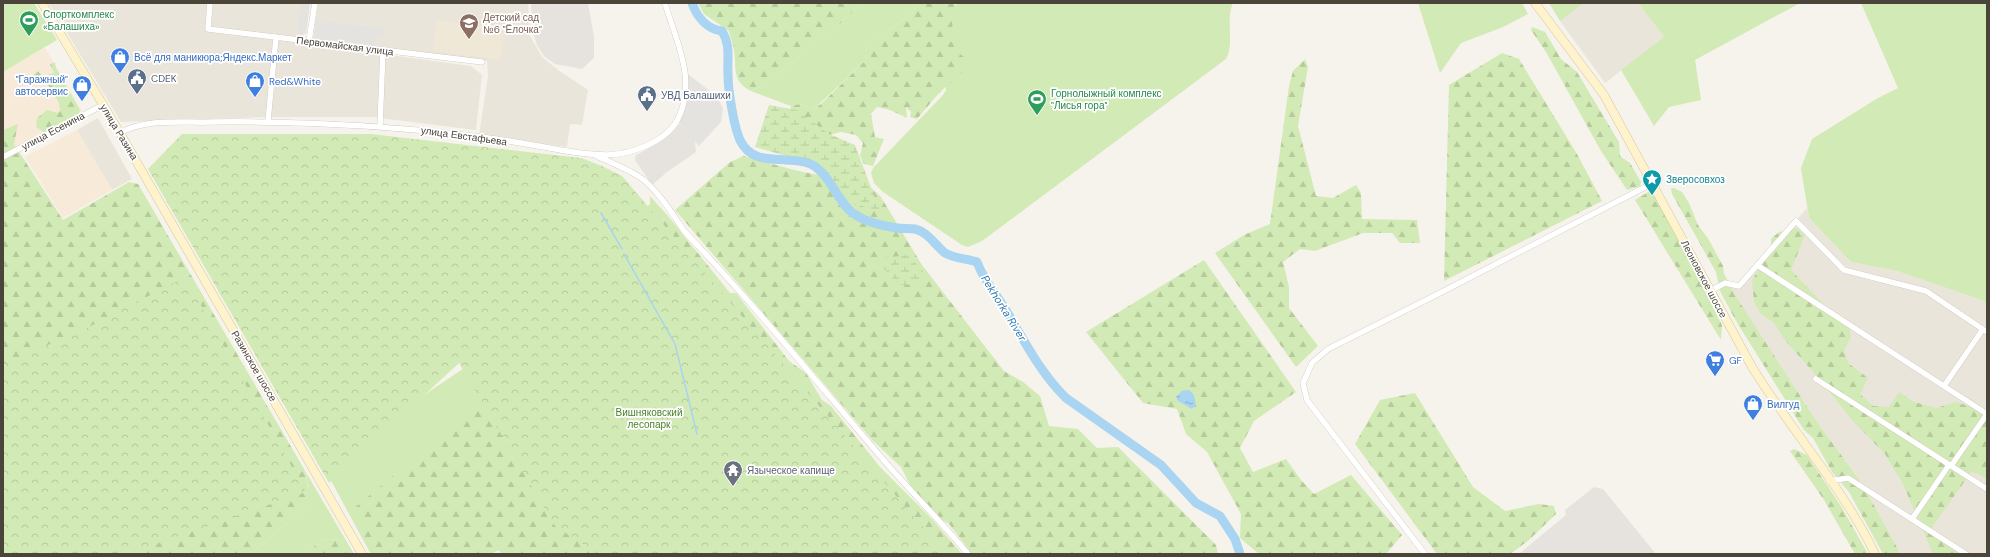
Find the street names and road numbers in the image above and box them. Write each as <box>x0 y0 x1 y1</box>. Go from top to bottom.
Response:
street label: Первомайская улица <box>296 34 395 58</box>
street label: улица Разина <box>97 102 141 163</box>
street label: улица Есенина <box>19 109 87 153</box>
street label: улица Евстафьева <box>420 124 508 149</box>
street label: Леоновское шоссе <box>1678 238 1730 321</box>
street label: Разинское шоссе <box>228 328 280 404</box>

